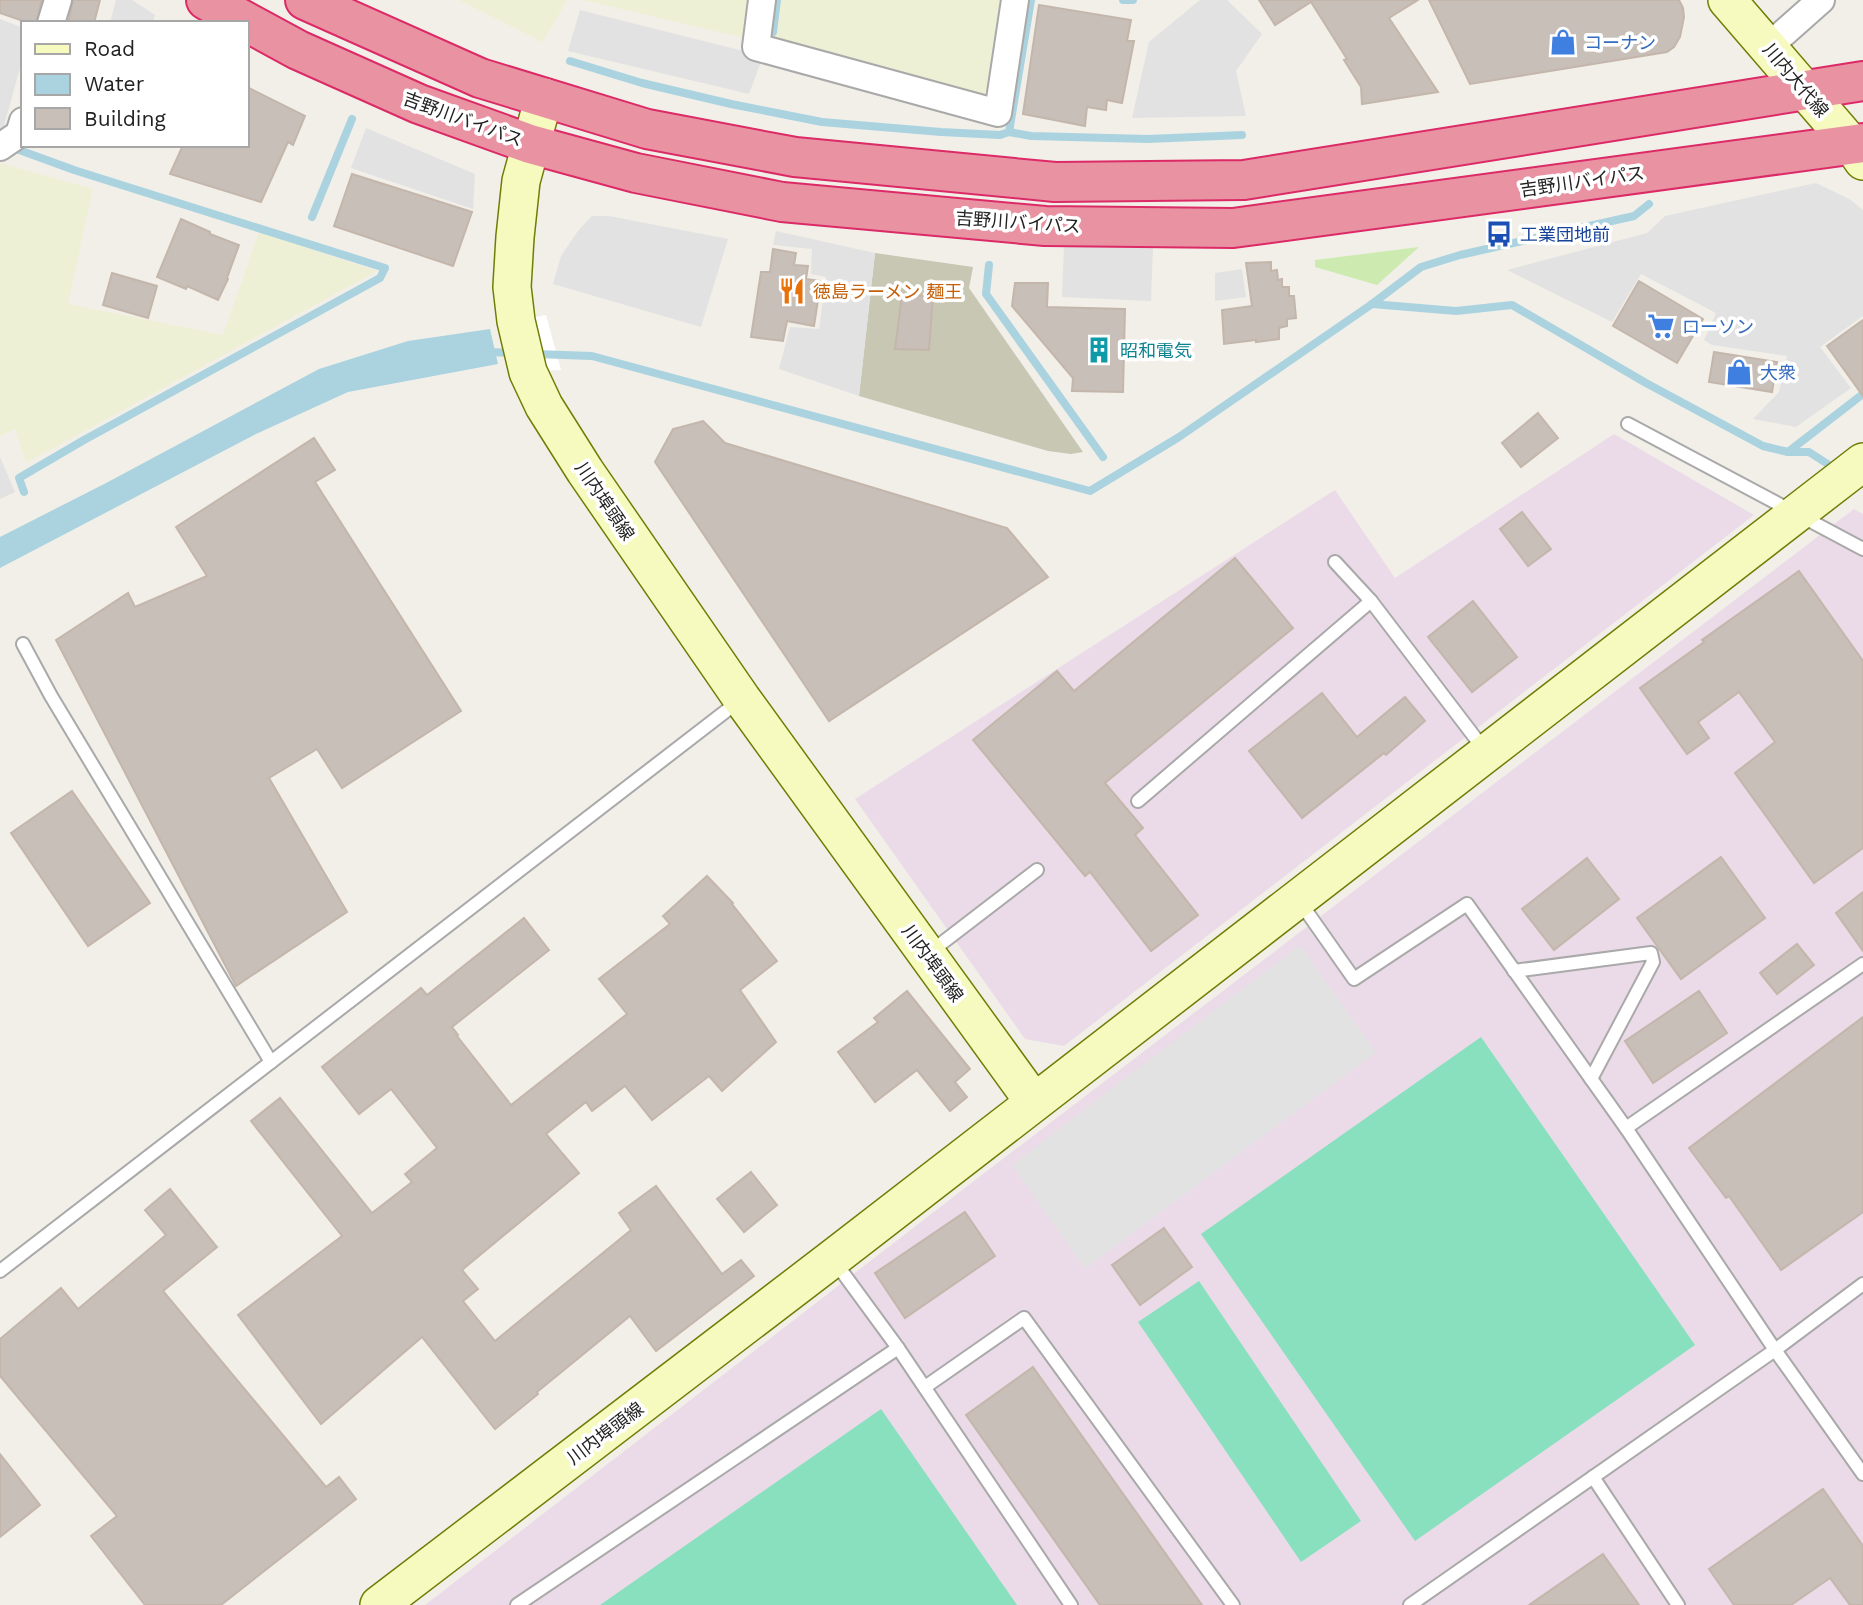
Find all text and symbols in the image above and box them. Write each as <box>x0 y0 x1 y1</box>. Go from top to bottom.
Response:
legend <box>21 21 248 147</box>
shop icon: コーナン <box>1548 27 1578 57</box>
place label: コーナン <box>1584 32 1656 53</box>
text: Road <box>84 36 135 61</box>
street label: 川内大代線 <box>1759 39 1833 121</box>
text: Water <box>84 71 145 96</box>
street label: 吉野川バイパス <box>400 88 526 150</box>
text: Building <box>84 106 166 131</box>
street label: 吉野川バイパス <box>1518 162 1646 200</box>
street label: 吉野川バイパス <box>955 207 1081 237</box>
bus stop icon: 工業団地前 <box>1484 219 1514 249</box>
place label: 工業団地前 <box>1520 224 1610 245</box>
restaurant icon: 徳島ラーメン 麺王 <box>777 276 807 306</box>
place label: 徳島ラーメン 麺王 <box>813 281 962 302</box>
supermarket icon: ローソン <box>1646 311 1676 341</box>
place label: ローソン <box>1682 316 1754 337</box>
building icon: 昭和電気 <box>1084 335 1114 365</box>
place label: 昭和電気 <box>1120 340 1192 361</box>
shop icon: 大衆 <box>1724 357 1754 387</box>
place label: 大衆 <box>1760 362 1796 383</box>
street label: 川内埠頭線 <box>571 458 639 544</box>
street label: 川内埠頭線 <box>898 920 968 1006</box>
street label: 川内埠頭線 <box>563 1398 647 1468</box>

